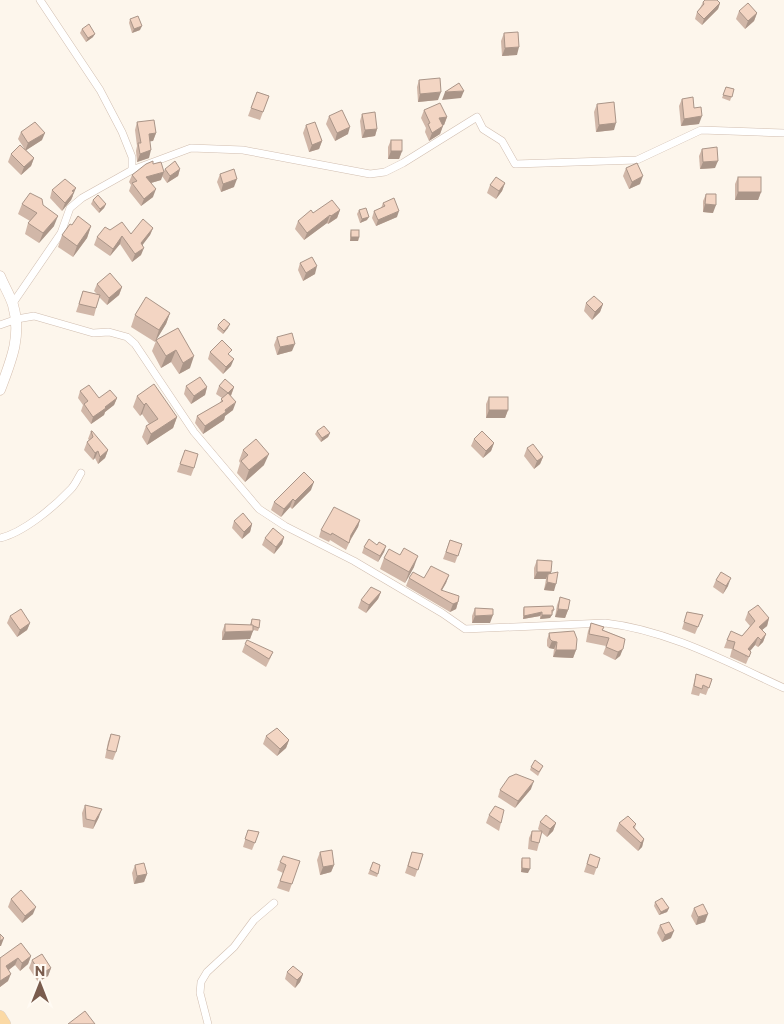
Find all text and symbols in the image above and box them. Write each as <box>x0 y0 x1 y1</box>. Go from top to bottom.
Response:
north arrow <box>15 959 65 1009</box>
text: N <box>35 962 45 979</box>

